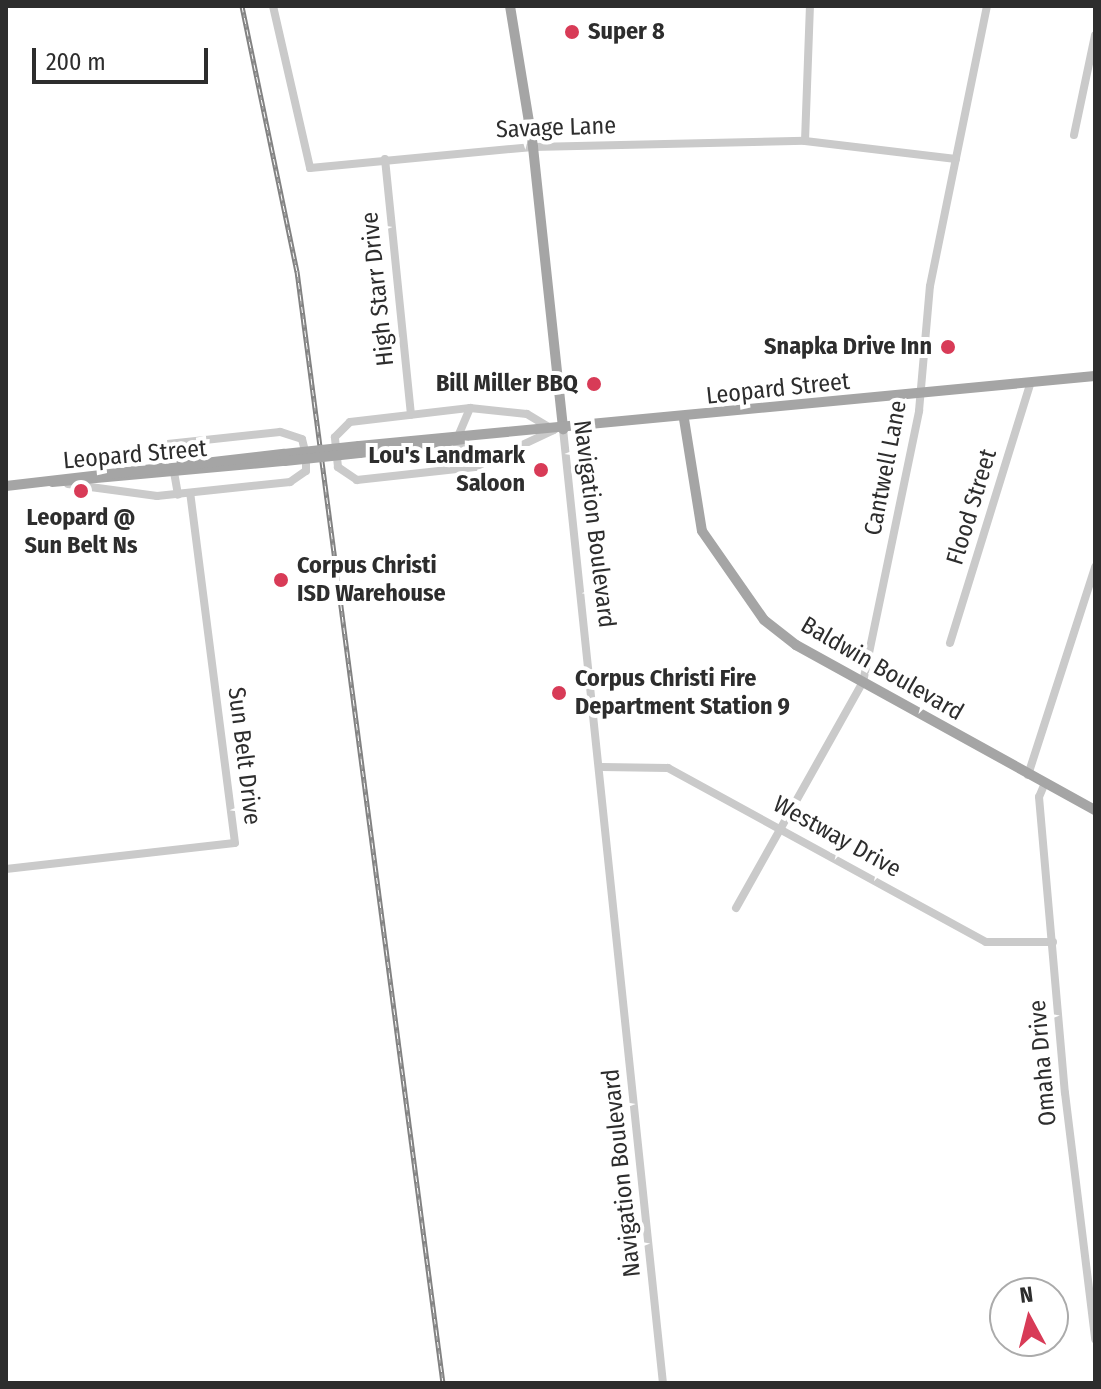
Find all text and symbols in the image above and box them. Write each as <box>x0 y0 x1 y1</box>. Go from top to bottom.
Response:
place label: Super 8 <box>588 18 665 46</box>
marker: Super 8 <box>563 23 581 41</box>
scale bar <box>36 32 212 82</box>
text: 200 m <box>46 48 106 76</box>
street label: Savage Lane <box>495 112 617 144</box>
street label: High Starr Drive <box>356 211 400 367</box>
place label: Snapka Drive Inn <box>764 333 932 361</box>
marker: Snapka Drive Inn <box>939 338 957 356</box>
street label: Leopard Street <box>705 367 851 411</box>
place label: Bill Miller BBQ <box>436 370 578 398</box>
marker: Bill Miller BBQ <box>585 375 603 393</box>
street label: Cantwell Lane <box>859 398 913 538</box>
street label: Navigation Boulevard <box>567 419 621 629</box>
street label: Leopard Street <box>62 434 208 476</box>
place label: Lou's Landmark Saloon <box>369 442 525 498</box>
street label: Flood Street <box>941 446 1003 568</box>
marker: Lou's Landmark Saloon <box>532 461 550 479</box>
marker: Leopard @ Sun Belt Ns <box>72 482 90 500</box>
place label: Leopard @ Sun Belt Ns <box>25 504 137 560</box>
place label: Corpus Christi ISD Warehouse <box>297 552 446 608</box>
marker: Corpus Christi ISD Warehouse <box>272 571 290 589</box>
street label: Baldwin Boulevard <box>796 611 968 727</box>
place label: Corpus Christi Fire Department Station 9 <box>575 665 790 721</box>
marker: Corpus Christi Fire Department Station 9 <box>550 684 568 702</box>
street label: Sun Belt Drive <box>221 686 267 826</box>
street label: Westway Drive <box>768 790 906 884</box>
street label: Omaha Drive <box>1023 999 1063 1127</box>
street label: Navigation Boulevard <box>597 1068 647 1278</box>
north arrow <box>989 1277 1069 1357</box>
text: N <box>1018 1280 1034 1309</box>

